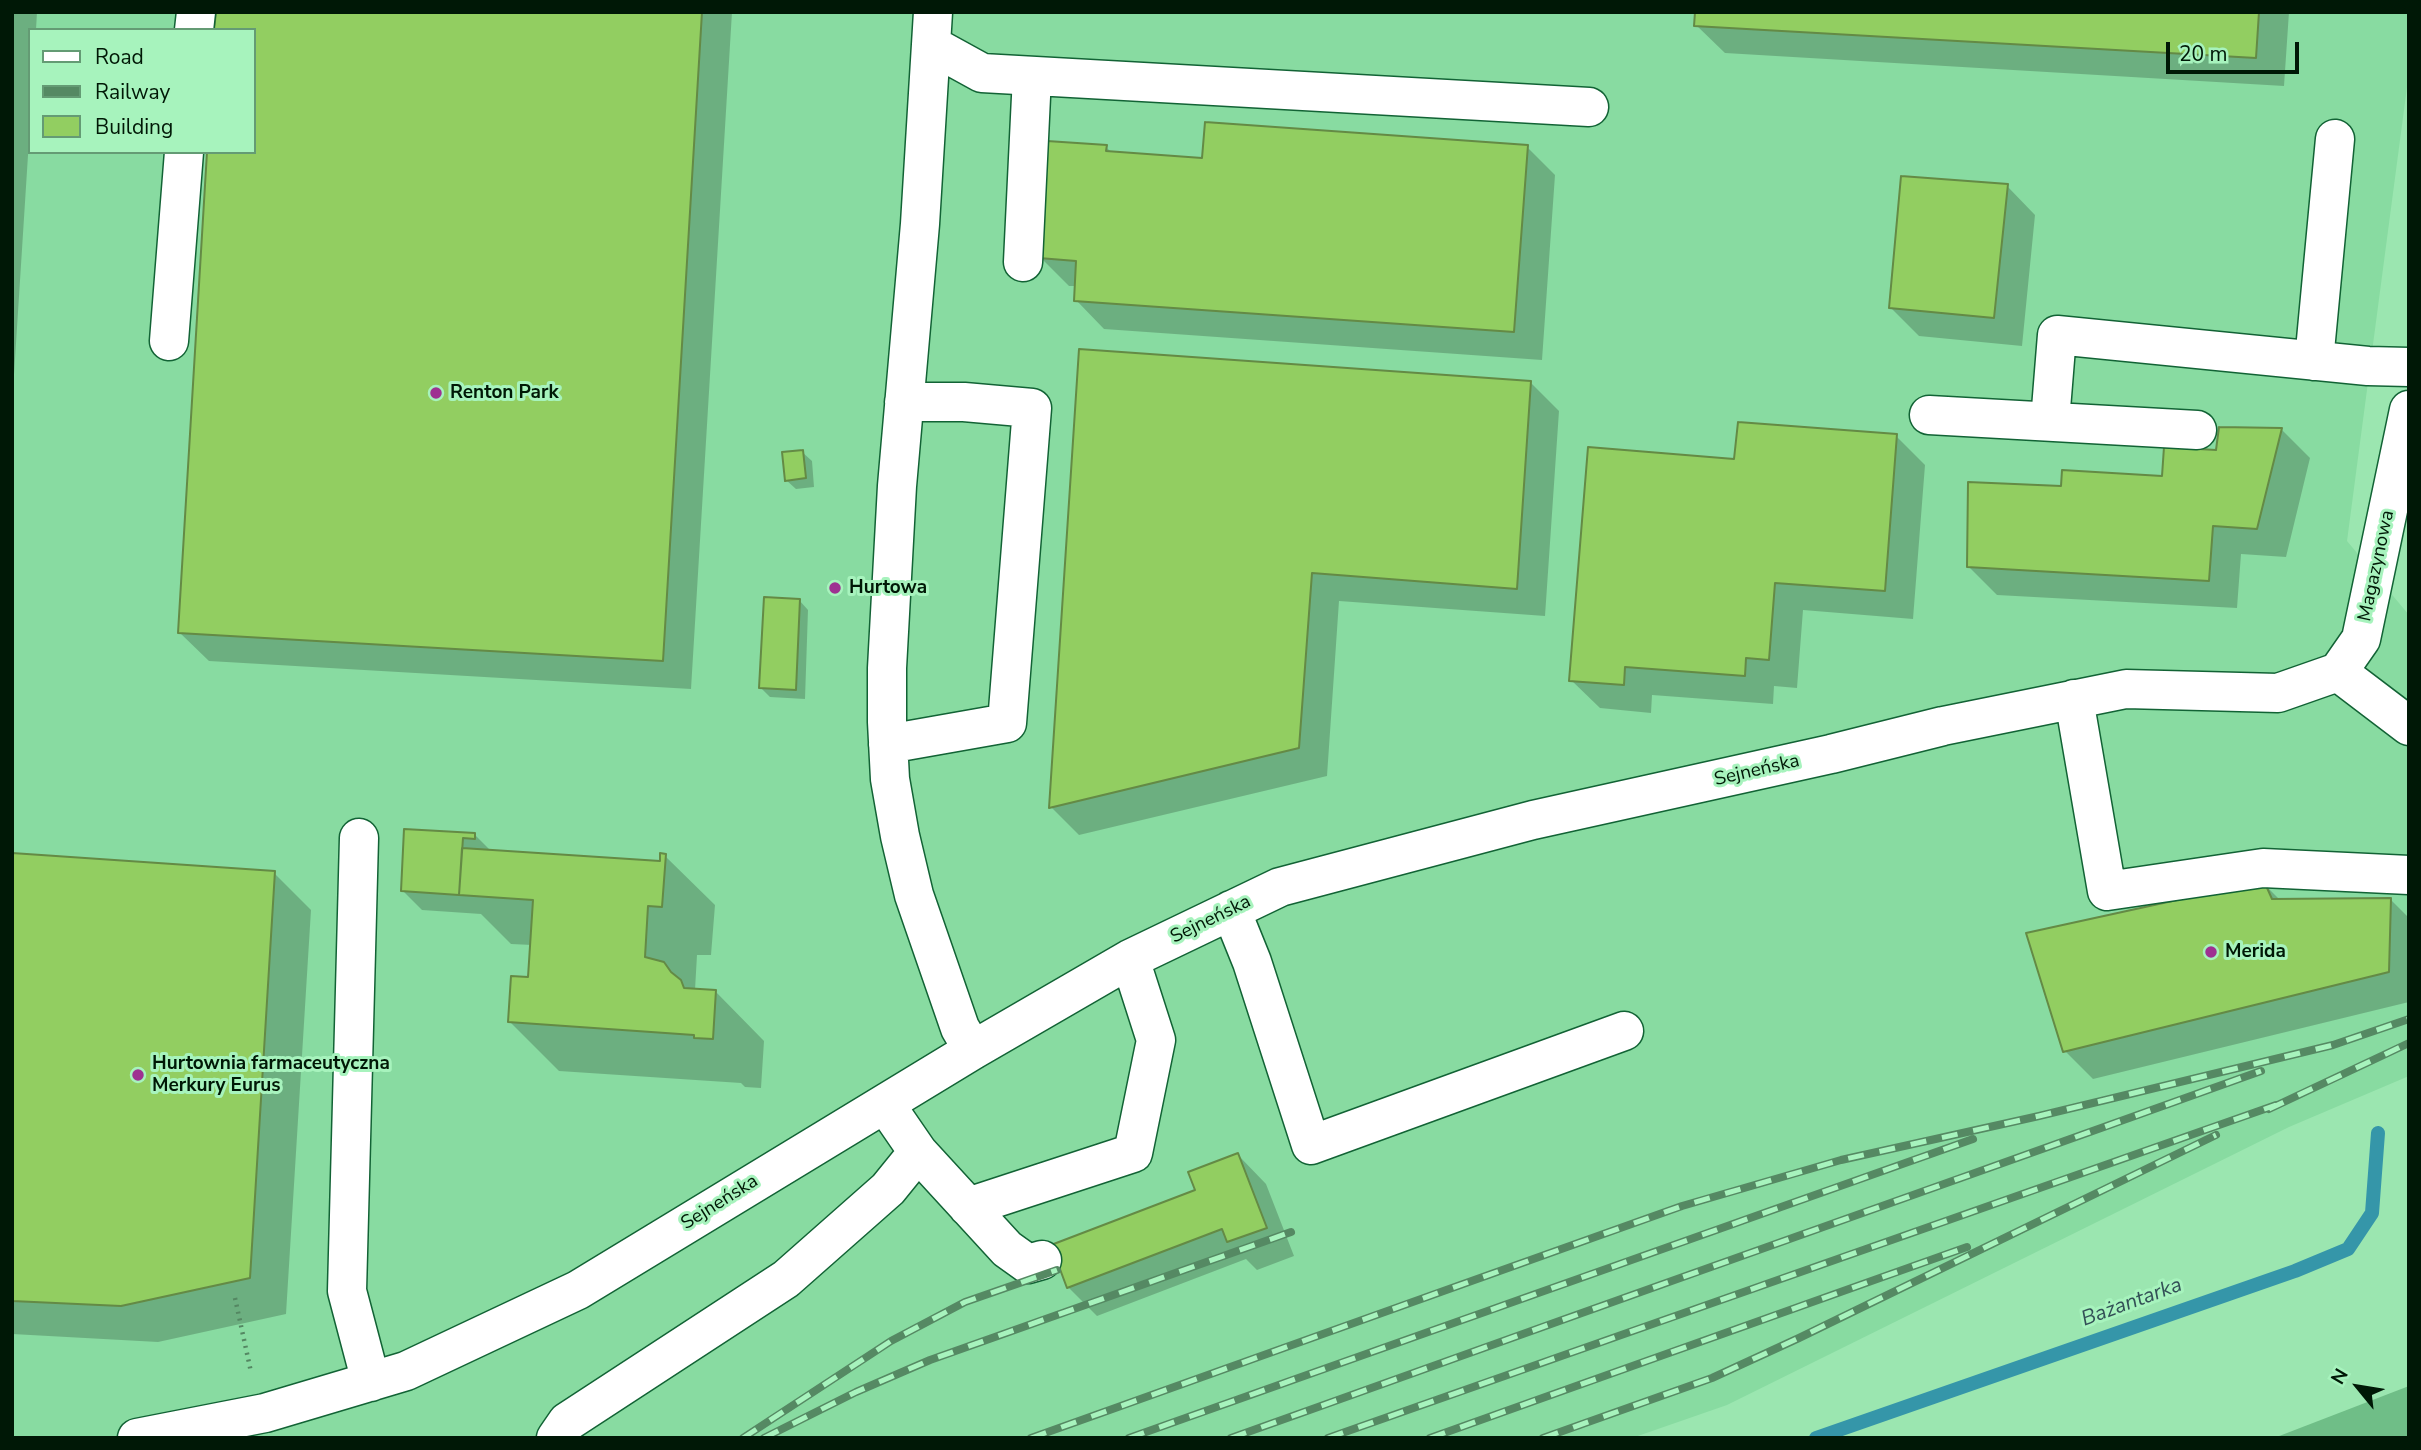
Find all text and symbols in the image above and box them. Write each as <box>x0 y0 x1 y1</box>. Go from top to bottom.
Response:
legend <box>28 28 256 154</box>
scale bar <box>2169 28 2302 72</box>
text: 20 m <box>2179 40 2228 68</box>
text: Road <box>95 43 144 71</box>
text: Railway <box>95 78 170 106</box>
text: Building <box>95 113 173 141</box>
place label: Renton Park <box>450 382 559 404</box>
marker: Renton Park <box>428 385 444 401</box>
street label: Magazynowa <box>2354 508 2400 624</box>
place label: Hurtowa <box>849 577 927 599</box>
marker: Hurtowa <box>827 580 843 596</box>
street label: Sejneńska <box>1712 750 1802 792</box>
street label: Sejneńska <box>1167 891 1255 949</box>
place label: Merida <box>2225 941 2286 963</box>
marker: Merida <box>2203 944 2219 960</box>
place label: Hurtownia farmaceutyczna Merkury Eurus <box>152 1053 390 1097</box>
marker: Hurtownia farmaceutyczna Merkury Eurus <box>130 1067 146 1083</box>
street label: Sejneńska <box>677 1170 763 1236</box>
water label: Bażantarka <box>2078 1273 2186 1333</box>
north arrow <box>2323 1352 2393 1422</box>
text: N <box>2325 1364 2355 1389</box>

